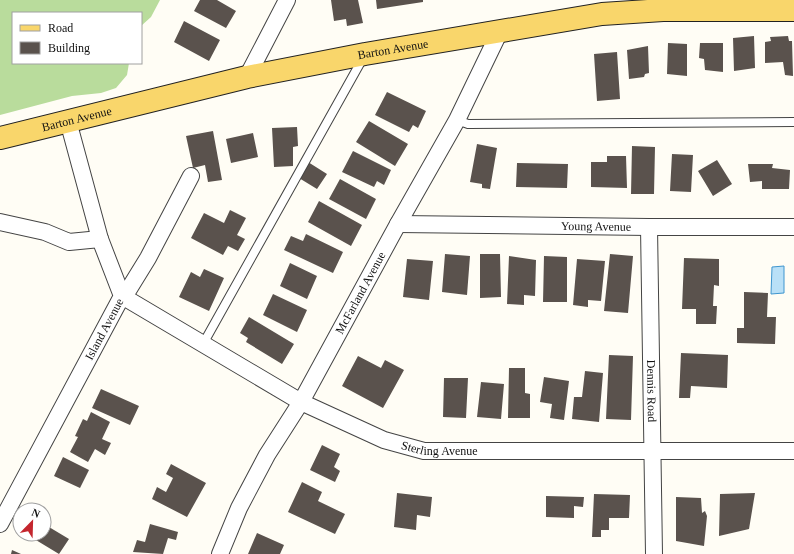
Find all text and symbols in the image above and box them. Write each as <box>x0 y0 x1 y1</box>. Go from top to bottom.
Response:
legend <box>12 12 142 64</box>
text: Road <box>48 21 73 35</box>
street label: Barton Avenue <box>356 36 429 62</box>
text: Building <box>48 41 90 55</box>
street label: Barton Avenue <box>40 104 113 134</box>
street label: Young Avenue <box>561 219 631 234</box>
street label: McFarland Avenue <box>332 249 389 336</box>
street label: Island Avenue <box>82 296 127 362</box>
street label: Dennis Road <box>644 360 659 422</box>
street label: Sterling Avenue <box>400 438 478 458</box>
north arrow <box>12 502 52 542</box>
text: N <box>30 506 42 520</box>

